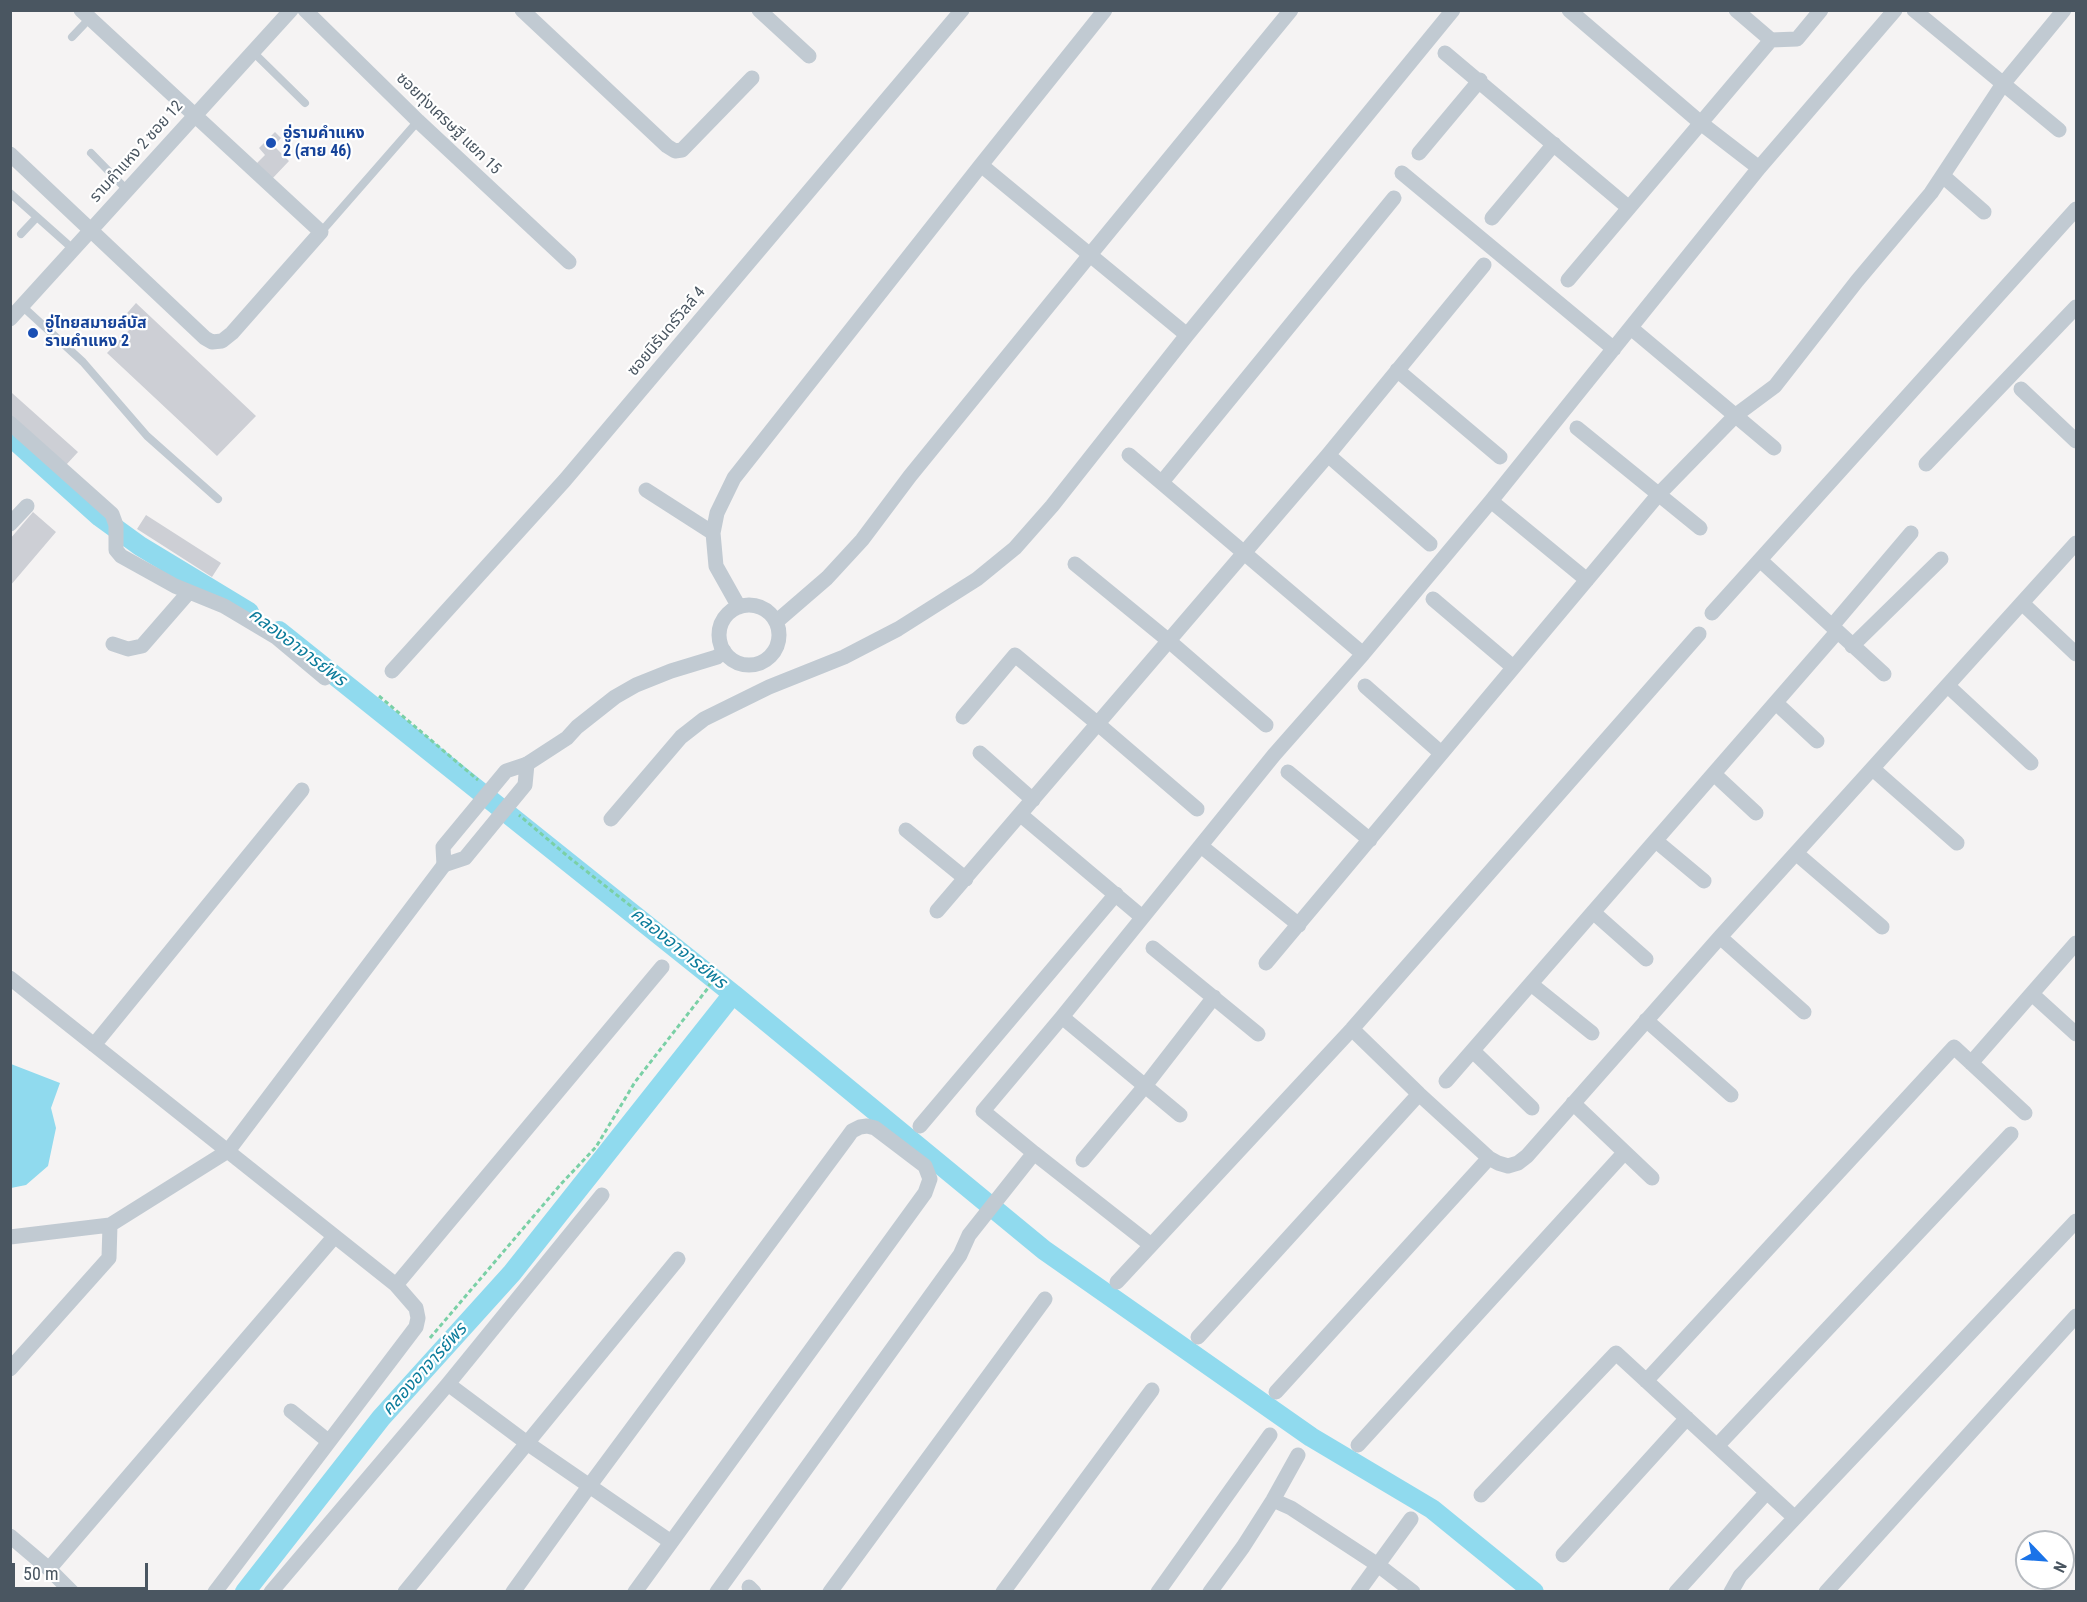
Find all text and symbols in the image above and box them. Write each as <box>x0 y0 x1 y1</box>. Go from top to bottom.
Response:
street label: ซอยทุ่งเศรษฐี แยก 15 <box>392 69 504 179</box>
street label: รามคำแหง 2 ซอย 12 <box>86 97 188 207</box>
place label: อู่รามคำแหง 2 (สาย 46) <box>283 124 365 162</box>
marker: อู่รามคำแหง 2 (สาย 46) <box>264 136 278 150</box>
street label: ซอยนิรันดร์วิลล์ 4 <box>624 284 710 380</box>
place label: อู่ไทยสมายล์บัส รามคำแหง 2 <box>45 314 147 352</box>
marker: อู่ไทยสมายล์บัส รามคำแหง 2 <box>26 326 40 340</box>
water label: คลองอาจารย์พร <box>244 604 350 692</box>
water label: คลองอาจารย์พร <box>626 904 730 994</box>
water label: คลองอาจารย์พร <box>378 1319 472 1421</box>
north arrow <box>2015 1530 2075 1590</box>
scale bar <box>15 1551 152 1589</box>
text: N <box>2049 1559 2071 1575</box>
text: 50 m <box>23 1563 58 1584</box>

